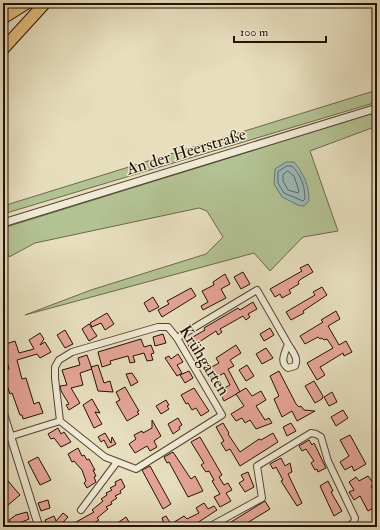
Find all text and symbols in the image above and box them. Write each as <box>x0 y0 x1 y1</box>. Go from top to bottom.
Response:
scale bar <box>234 18 326 44</box>
text: 100 m <box>240 25 269 40</box>
street label: An der Heerstraße <box>123 123 248 180</box>
street label: Krühgarten <box>175 321 235 400</box>

